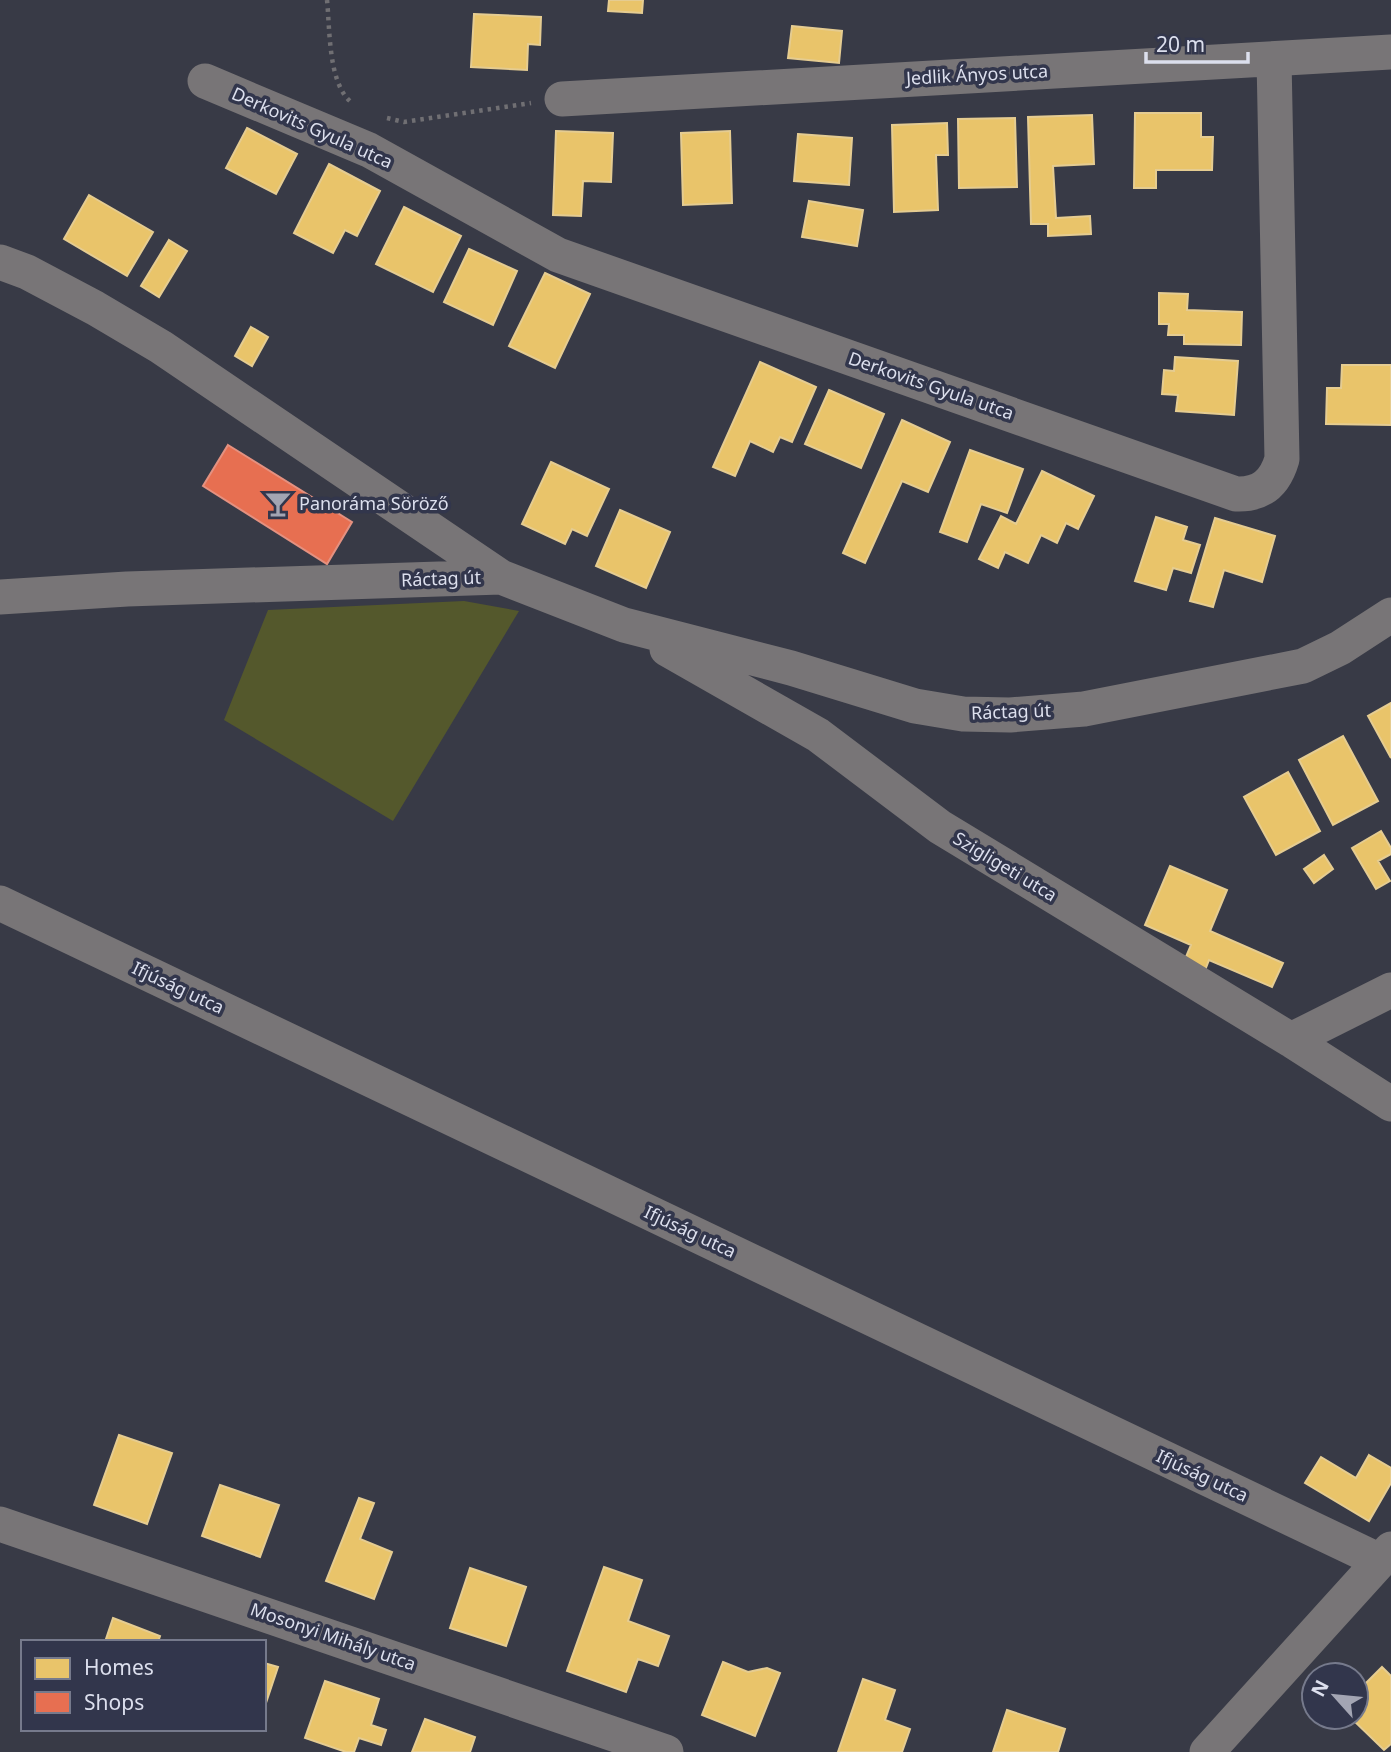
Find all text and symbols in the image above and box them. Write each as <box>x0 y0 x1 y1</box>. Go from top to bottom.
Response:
scale bar <box>1146 21 1248 65</box>
text: 20 m <box>1156 30 1205 58</box>
street label: Jedlik Ányos utca <box>903 58 1049 90</box>
street label: Derkovits Gyula utca <box>228 81 397 173</box>
street label: Derkovits Gyula utca <box>845 345 1017 425</box>
bar icon: Panoráma Söröző <box>263 489 293 519</box>
place label: Panoráma Söröző <box>299 491 449 515</box>
street label: Ráctag út <box>401 565 482 591</box>
street label: Ráctag út <box>971 698 1052 724</box>
street label: Szigligeti utca <box>949 826 1062 906</box>
street label: Ifjúság utca <box>129 955 228 1019</box>
street label: Ifjúság utca <box>641 1199 740 1263</box>
street label: Ifjúság utca <box>1153 1443 1252 1507</box>
street label: Mosonyi Mihály utca <box>247 1596 419 1676</box>
legend <box>21 1640 266 1731</box>
text: Homes <box>84 1653 154 1681</box>
north arrow <box>1300 1661 1370 1731</box>
text: N <box>1305 1675 1335 1701</box>
text: Shops <box>84 1688 144 1716</box>

